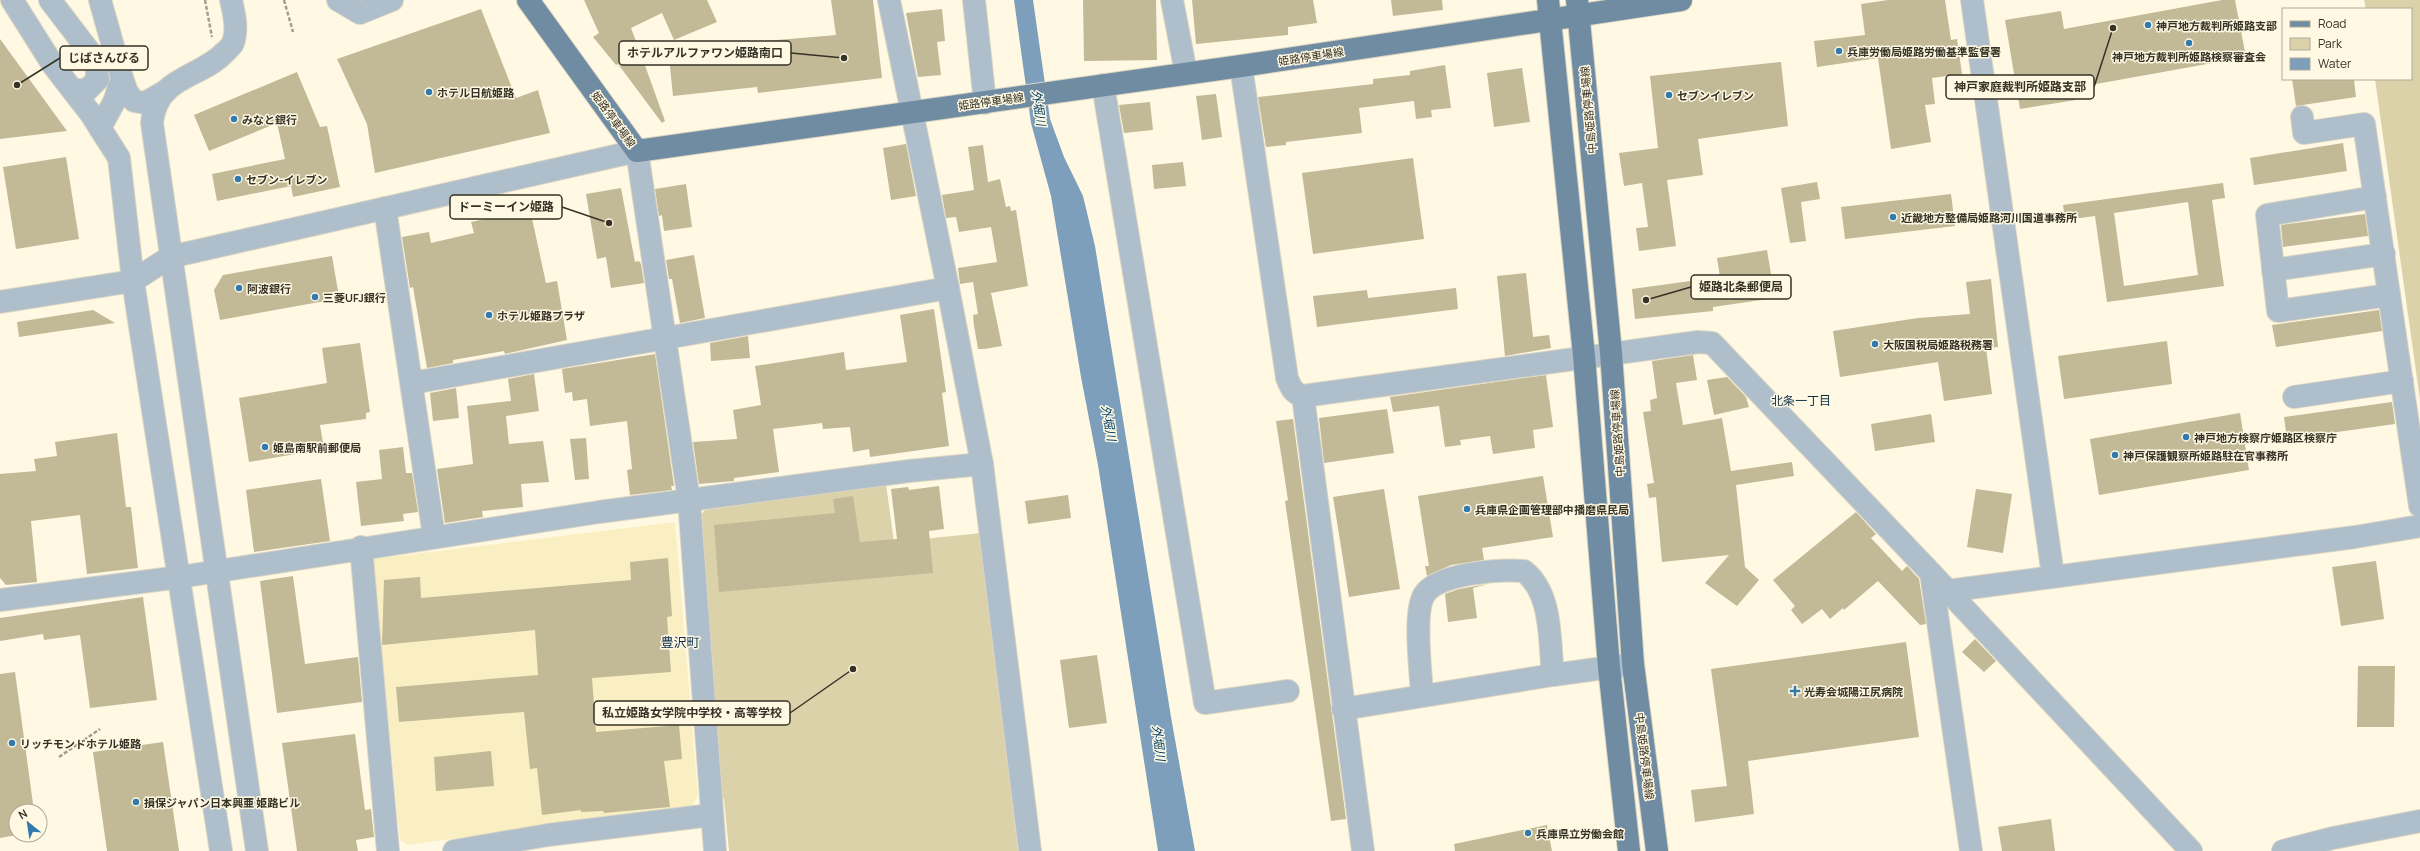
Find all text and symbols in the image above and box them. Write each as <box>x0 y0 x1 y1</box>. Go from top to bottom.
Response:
legend <box>2282 8 2412 80</box>
text: Road <box>2318 15 2346 32</box>
place label: 神戸地方裁判所姫路支部 <box>2156 18 2277 33</box>
marker: 神戸地方裁判所姫路支部 <box>2143 20 2153 30</box>
text: Park <box>2318 35 2343 52</box>
marker: 神戸地方裁判所姫路検察審査会 <box>2184 38 2194 48</box>
callout: ホテルアルファワン姫路南口 <box>619 41 791 65</box>
street label: 姫路停車場線 <box>1277 43 1345 69</box>
text: ホテルアルファワン姫路南口 <box>627 44 783 61</box>
place label: 兵庫労働局姫路労働基準監督署 <box>1847 44 2001 59</box>
callout: じばさんびる <box>60 46 148 70</box>
marker: 兵庫労働局姫路労働基準監督署 <box>1834 46 1844 56</box>
text: じばさんびる <box>68 49 140 66</box>
place label: 神戸地方裁判所姫路検察審査会 <box>2112 49 2266 64</box>
text: Water <box>2318 55 2352 72</box>
street label: 中島姫路停車場線 <box>1577 66 1599 154</box>
callout: 神戸家庭裁判所姫路支部 <box>1946 75 2094 99</box>
text: 神戸家庭裁判所姫路支部 <box>1954 78 2086 95</box>
place label: ホテル日航姫路 <box>437 85 515 100</box>
marker: ホテル日航姫路 <box>424 87 434 97</box>
street label: 姫路停車場線 <box>589 88 639 150</box>
place label: セブンイレブン <box>1677 88 1754 103</box>
street label: 姫路停車場線 <box>957 89 1025 113</box>
water label: 外堀川 <box>1028 89 1050 129</box>
marker: セブンイレブン <box>1664 90 1674 100</box>
place label: みなと銀行 <box>242 112 297 127</box>
marker: みなと銀行 <box>229 114 239 124</box>
place label: セブン-イレブン <box>246 172 328 187</box>
marker: セブン-イレブン <box>233 174 243 184</box>
callout: ドーミーイン姫路 <box>450 195 562 219</box>
text: ドーミーイン姫路 <box>458 198 554 215</box>
place label: 近畿地方整備局姫路河川国道事務所 <box>1901 210 2077 225</box>
marker: 近畿地方整備局姫路河川国道事務所 <box>1888 212 1898 222</box>
callout: 姫路北条郵便局 <box>1691 275 1791 299</box>
text: 姫路北条郵便局 <box>1699 278 1783 295</box>
place label: 阿波銀行 <box>247 281 291 296</box>
marker: 阿波銀行 <box>234 283 244 293</box>
place label: 三菱UFJ銀行 <box>323 290 386 305</box>
marker: 三菱UFJ銀行 <box>310 292 320 302</box>
place label: ホテル姫路プラザ <box>497 308 585 323</box>
marker: ホテル姫路プラザ <box>484 310 494 320</box>
place label: 大阪国税局姫路税務署 <box>1883 337 1993 352</box>
marker: 大阪国税局姫路税務署 <box>1870 339 1880 349</box>
street label: 中島姫路停車場線 <box>1606 389 1628 477</box>
district label: 北条一丁目 <box>1771 392 1831 409</box>
water label: 外堀川 <box>1098 404 1121 444</box>
place label: 神戸地方検察庁姫路区検察庁 <box>2194 430 2337 445</box>
marker: 神戸地方検察庁姫路区検察庁 <box>2181 432 2191 442</box>
place label: 姫島南駅前郵便局 <box>273 440 361 455</box>
marker: 姫島南駅前郵便局 <box>260 442 270 452</box>
place label: 神戸保護観察所姫路駐在官事務所 <box>2123 448 2288 463</box>
marker: 神戸保護観察所姫路駐在官事務所 <box>2110 450 2120 460</box>
place label: 兵庫県企画管理部中播磨県民局 <box>1475 502 1629 517</box>
marker: 兵庫県企画管理部中播磨県民局 <box>1462 504 1472 514</box>
district label: 豊沢町 <box>660 633 700 651</box>
place label: 光寿会城陽江尻病院 <box>1804 684 1903 699</box>
marker: 光寿会城陽江尻病院 <box>1789 685 1801 697</box>
callout: 私立姫路女学院中学校・高等学校 <box>594 701 790 725</box>
text: 私立姫路女学院中学校・高等学校 <box>602 704 782 721</box>
street label: 中島姫路停車場線 <box>1632 711 1658 801</box>
water label: 外堀川 <box>1148 724 1170 764</box>
place label: リッチモンドホテル姫路 <box>20 736 142 751</box>
marker: リッチモンドホテル姫路 <box>7 738 17 748</box>
place label: 損保ジャパン日本興亜 姫路ビル <box>144 795 300 810</box>
marker: 損保ジャパン日本興亜 姫路ビル <box>131 797 141 807</box>
north arrow <box>8 803 48 843</box>
text: N <box>16 805 30 822</box>
place label: 兵庫県立労働会館 <box>1536 826 1624 841</box>
marker: 兵庫県立労働会館 <box>1523 828 1533 838</box>

